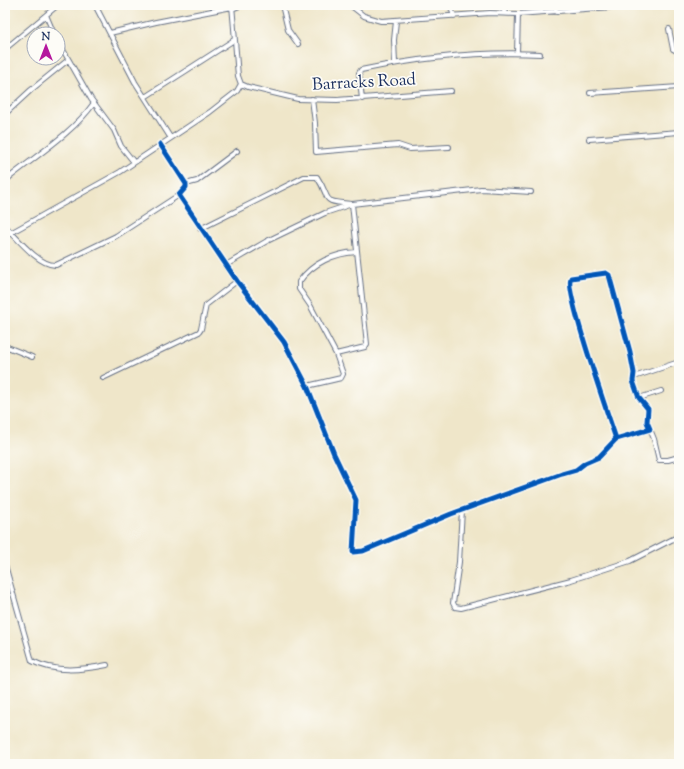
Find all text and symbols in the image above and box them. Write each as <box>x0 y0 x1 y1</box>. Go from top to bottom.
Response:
north arrow <box>26 26 66 66</box>
text: N <box>41 29 51 45</box>
street label: Barracks Road <box>311 68 417 98</box>

